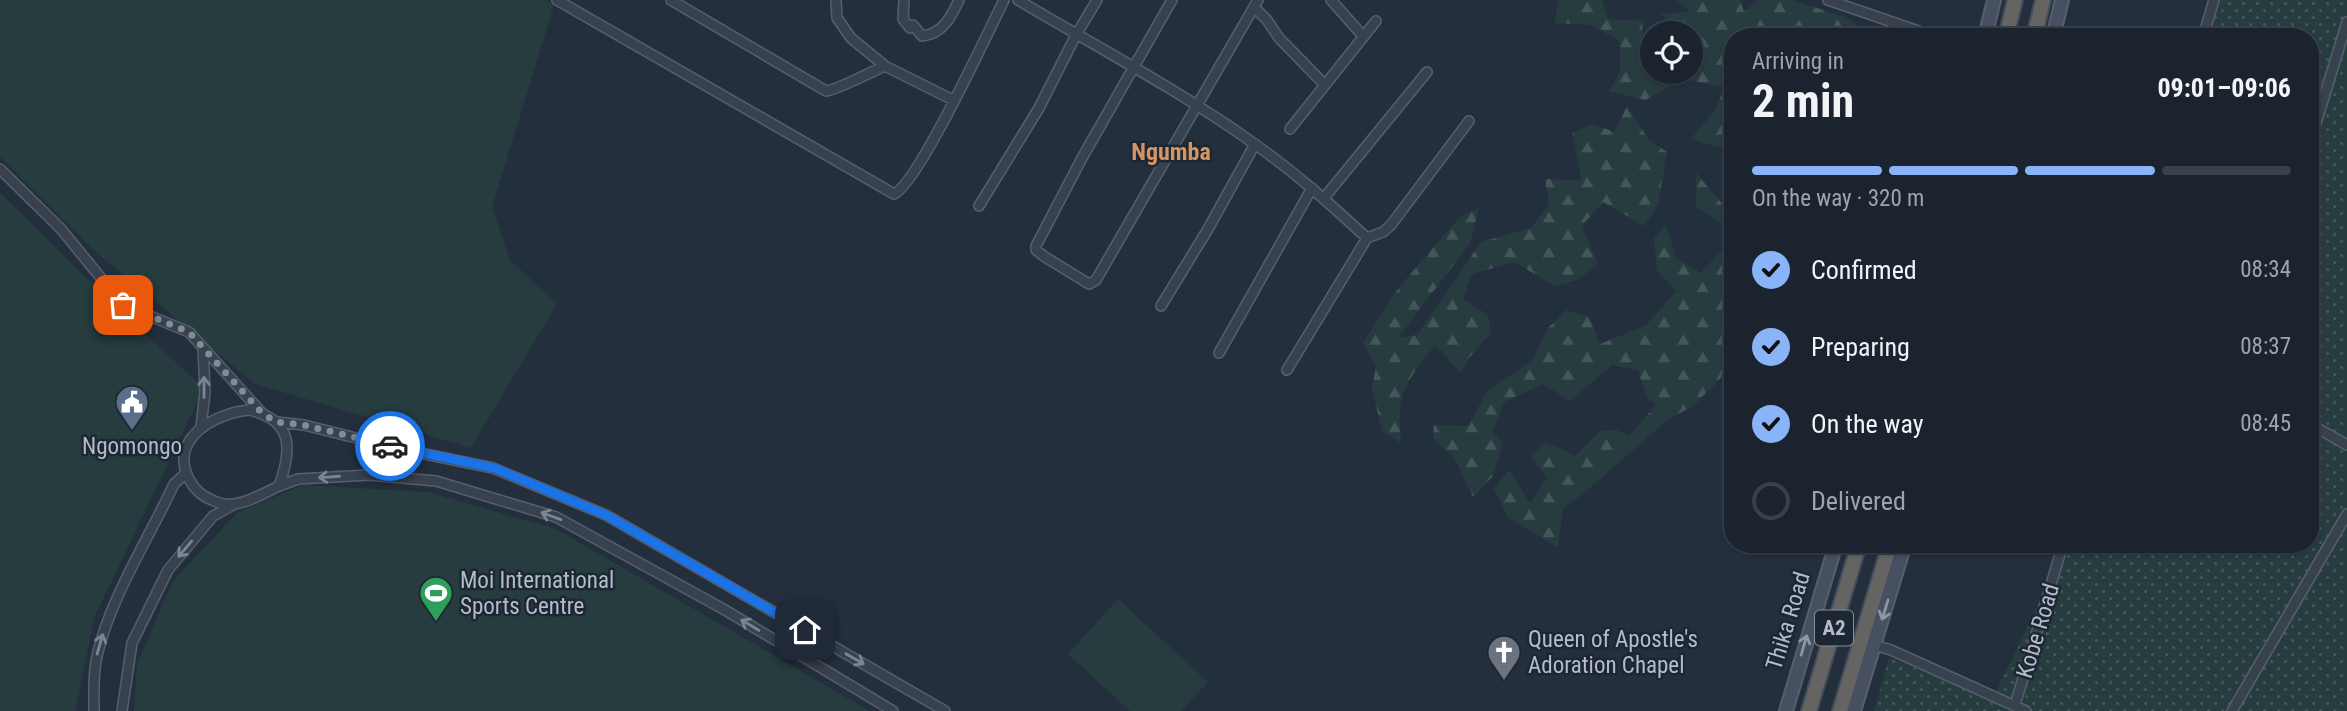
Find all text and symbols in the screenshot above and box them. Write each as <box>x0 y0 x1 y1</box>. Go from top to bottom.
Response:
map controls <box>1640 21 1703 84</box>
button: locate <box>1640 21 1703 84</box>
text: Arriving in <box>1752 48 1844 75</box>
text: 09:01–09:06 <box>2157 73 2291 103</box>
text: 2 min <box>1752 74 1854 128</box>
district label: Ngumba <box>1131 138 1211 166</box>
text: On the way · 320 m <box>1752 185 1924 212</box>
icon: check <box>1752 251 1790 289</box>
text: Confirmed <box>1811 255 1917 285</box>
text: 08:34 <box>2240 256 2291 283</box>
pin <box>93 275 153 335</box>
icon: bag <box>104 286 142 324</box>
icon: check <box>1752 328 1790 366</box>
text: Preparing <box>1811 332 1910 362</box>
text: 08:37 <box>2240 333 2291 360</box>
one-way arrow <box>198 375 211 398</box>
public building icon: Ngomongo <box>113 383 151 432</box>
icon: check <box>1752 405 1790 443</box>
text: On the way <box>1811 409 1924 439</box>
text: 08:45 <box>2240 410 2291 437</box>
courier <box>355 411 425 481</box>
icon: car <box>371 427 409 465</box>
place label: Ngomongo <box>82 433 182 460</box>
one-way arrow <box>318 471 341 484</box>
text: Delivered <box>1811 486 1906 516</box>
one-way arrow <box>541 509 562 521</box>
one-way arrow <box>177 540 193 558</box>
place label: Moi International Sports Centre <box>460 567 614 620</box>
street label: Thika Road <box>1760 569 1816 673</box>
sports icon: Moi International Sports Centre <box>417 574 455 623</box>
street label: Kobe Road <box>2011 580 2065 682</box>
one-way arrow <box>1878 598 1890 620</box>
pin <box>775 600 835 660</box>
road number: A2 <box>1815 610 1853 646</box>
icon: home <box>786 611 824 649</box>
one-way arrow <box>741 618 761 632</box>
place label: Queen of Apostle's Adoration Chapel <box>1528 626 1698 679</box>
one-way arrow <box>95 633 108 655</box>
church icon: Queen of Apostle's Adoration Chapel <box>1485 633 1523 682</box>
one-way arrow <box>1799 635 1812 657</box>
one-way arrow <box>845 652 865 666</box>

